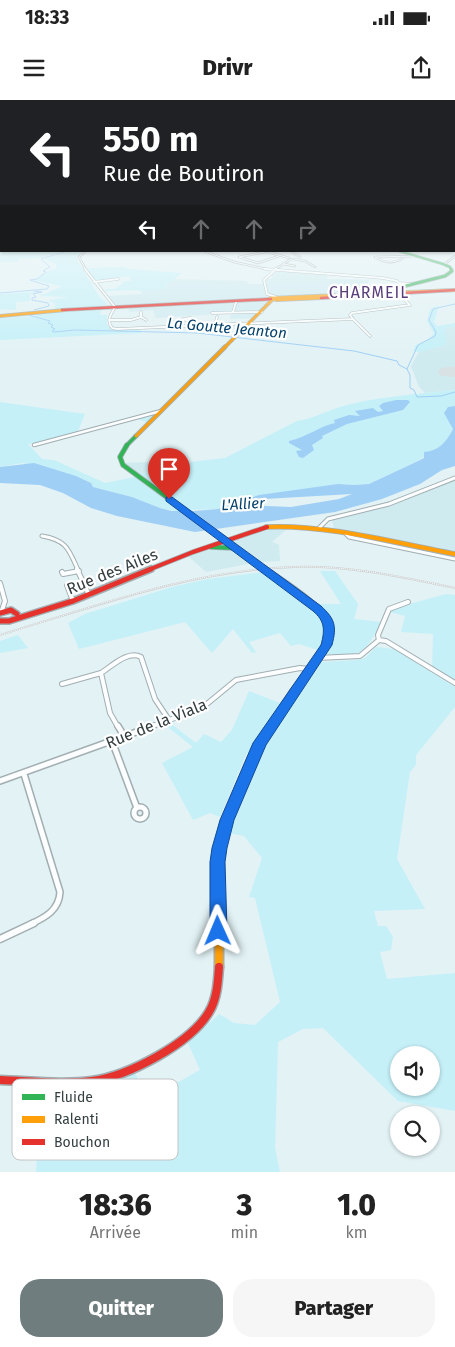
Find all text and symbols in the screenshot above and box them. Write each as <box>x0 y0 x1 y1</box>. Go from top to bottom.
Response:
text: 18:33 <box>25 6 69 29</box>
icon: menu <box>20 54 48 82</box>
text: Drivr <box>203 54 252 81</box>
icon: share <box>407 54 435 82</box>
text: 550 m <box>103 118 199 160</box>
icon: left <box>20 120 85 185</box>
text: Rue de Boutiron <box>103 160 265 187</box>
icon: left <box>134 215 162 243</box>
icon: ahead <box>187 215 215 243</box>
icon: ahead <box>240 215 268 243</box>
icon: right <box>293 215 321 243</box>
district label: CHARMEIL <box>329 283 409 302</box>
water label: La Goutte Jeanton <box>166 314 288 342</box>
pin <box>148 448 190 499</box>
icon: arrive <box>155 455 183 483</box>
water label: L'Allier <box>221 494 266 514</box>
street label: Rue des Ailes <box>64 545 160 598</box>
street label: Rue de la Viala <box>103 695 209 752</box>
position arrow <box>191 904 243 956</box>
map controls <box>390 1046 440 1156</box>
button: sound <box>390 1046 440 1096</box>
legend <box>12 1079 178 1160</box>
text: Fluide <box>54 1089 93 1106</box>
button: search <box>390 1106 440 1156</box>
text: Ralenti <box>54 1111 99 1128</box>
text: Bouchon <box>54 1134 110 1151</box>
text: 18:36 <box>79 1187 152 1223</box>
text: 3 <box>236 1187 252 1223</box>
text: 1.0 <box>337 1187 376 1223</box>
text: Arrivée <box>90 1223 141 1242</box>
text: min <box>231 1223 258 1242</box>
text: km <box>346 1223 368 1242</box>
button: Quitter <box>20 1279 223 1337</box>
button: Partager <box>233 1279 435 1337</box>

